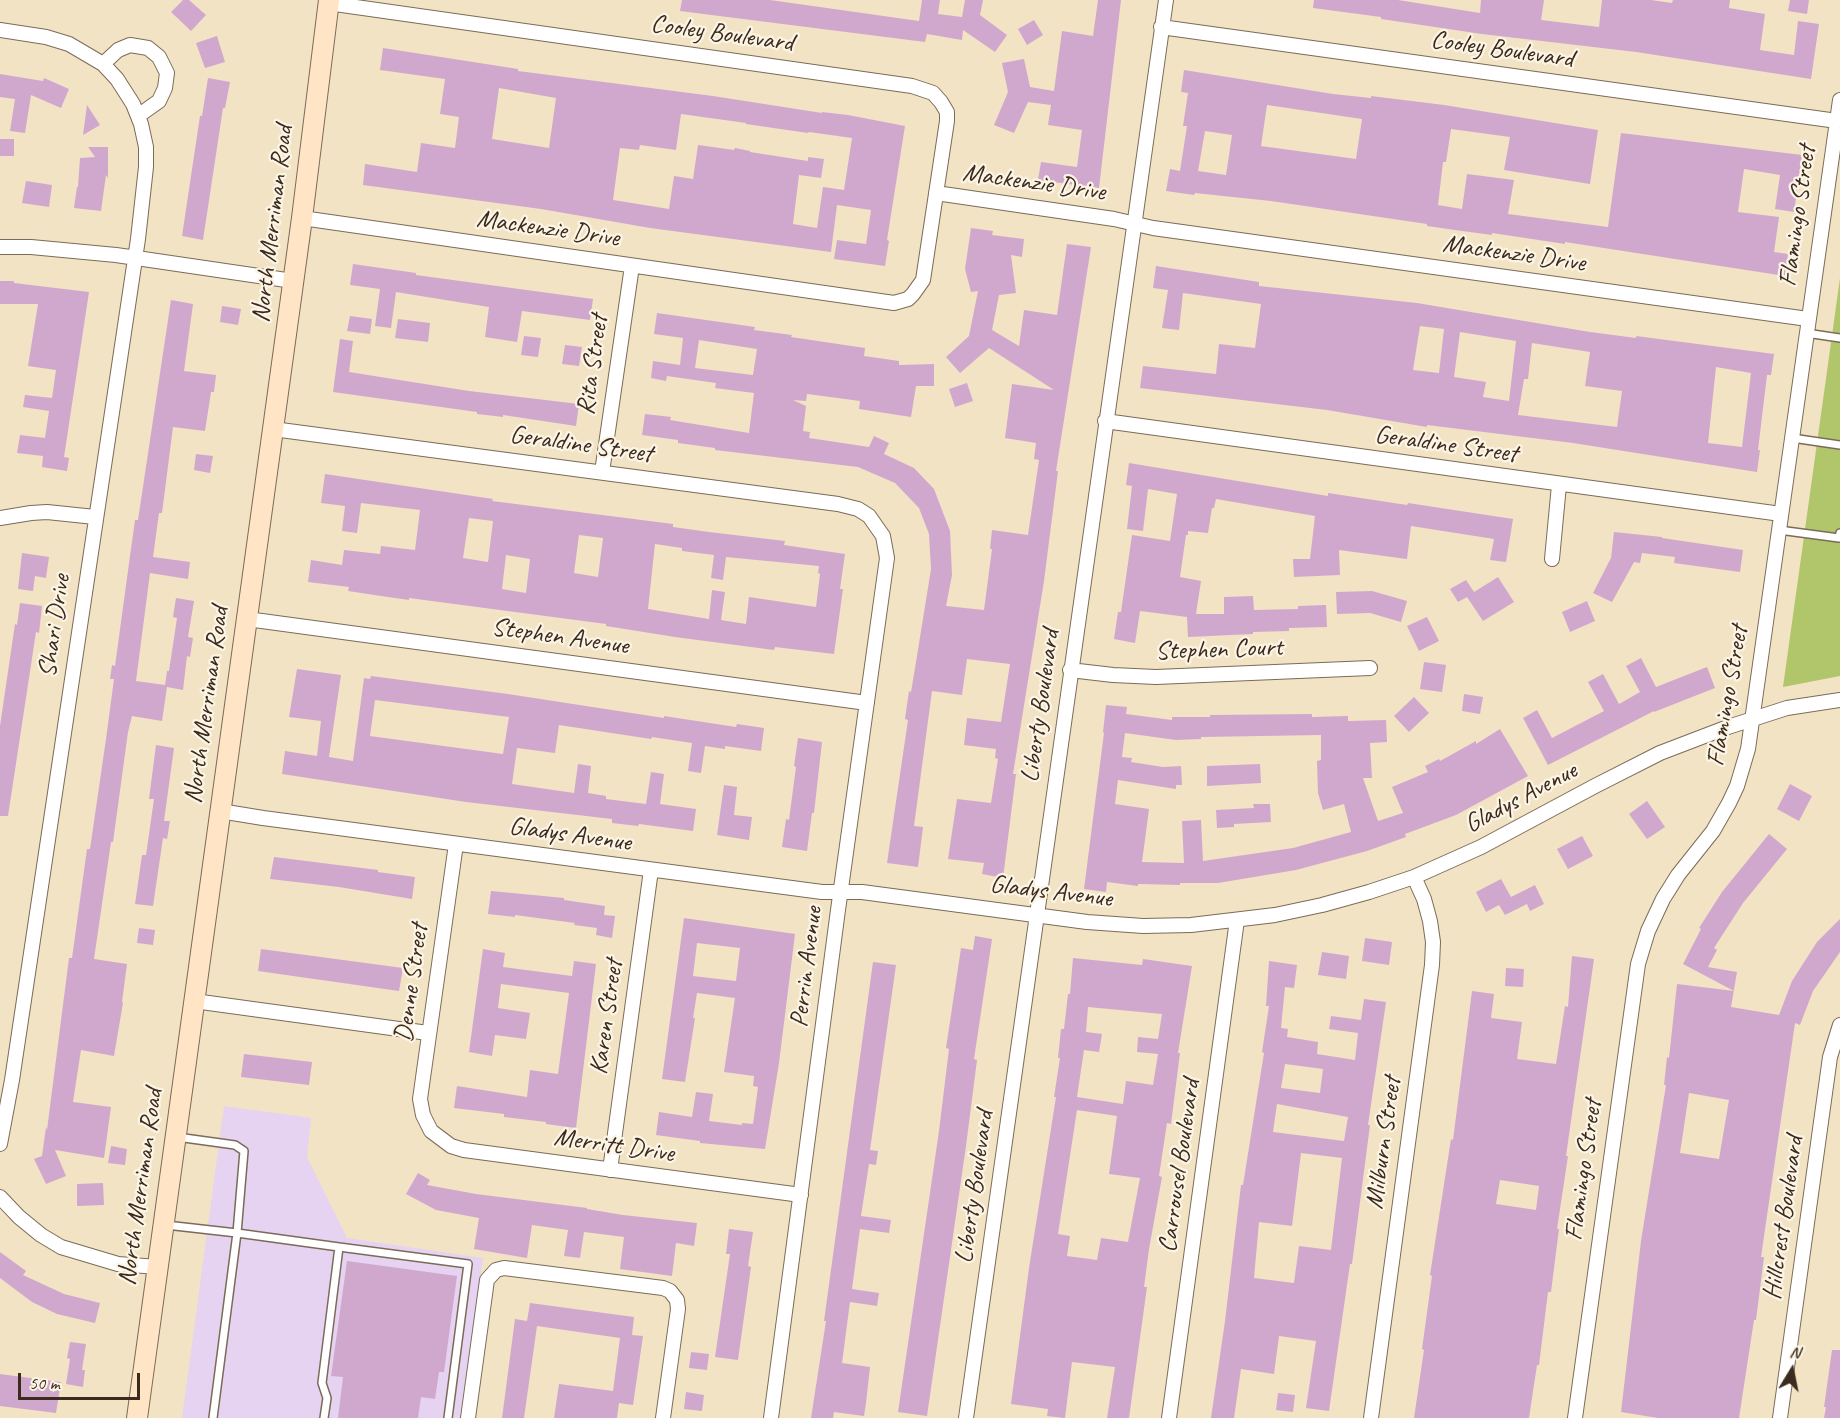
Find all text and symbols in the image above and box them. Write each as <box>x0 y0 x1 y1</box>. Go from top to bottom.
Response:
street label: Cooley Boulevard <box>649 9 795 59</box>
street label: Cooley Boulevard <box>1429 25 1575 75</box>
street label: North Merriman Road <box>245 124 301 324</box>
street label: Flamingo Street <box>1773 144 1823 288</box>
street label: Mackenzie Drive <box>961 158 1107 208</box>
street label: Mackenzie Drive <box>475 204 621 254</box>
street label: Mackenzie Drive <box>1441 229 1587 279</box>
street label: Rita Street <box>571 313 615 417</box>
street label: Geraldine Street <box>508 420 654 470</box>
street label: Geraldine Street <box>1373 420 1519 470</box>
street label: Shari Drive <box>32 572 78 680</box>
street label: North Merriman Road <box>178 605 236 805</box>
street label: Stephen Avenue <box>489 612 631 662</box>
street label: Flamingo Street <box>1700 623 1756 769</box>
street label: Liberty Boulevard <box>1015 628 1067 784</box>
street label: Stephen Court <box>1155 632 1283 668</box>
street label: Gladys Avenue <box>1460 755 1582 841</box>
street label: Gladys Avenue <box>507 811 633 859</box>
street label: Gladys Avenue <box>988 869 1114 915</box>
street label: Perrin Avenue <box>784 905 830 1029</box>
street label: Denne Street <box>388 922 436 1044</box>
street label: Karen Street <box>584 958 630 1076</box>
street label: Milburn Street <box>1359 1075 1409 1211</box>
street label: Carrousel Boulevard <box>1152 1078 1208 1254</box>
street label: North Merriman Road <box>112 1087 170 1287</box>
street label: Flamingo Street <box>1559 1098 1609 1242</box>
street label: Liberty Boulevard <box>949 1109 1001 1265</box>
street label: Merritt Drive <box>552 1122 676 1170</box>
street label: Hillcrest Boulevard <box>1757 1134 1811 1302</box>
north arrow <box>1762 1340 1822 1400</box>
text: N <box>1789 1342 1802 1363</box>
scale bar <box>21 1361 142 1399</box>
text: 50 m <box>29 1372 60 1394</box>

